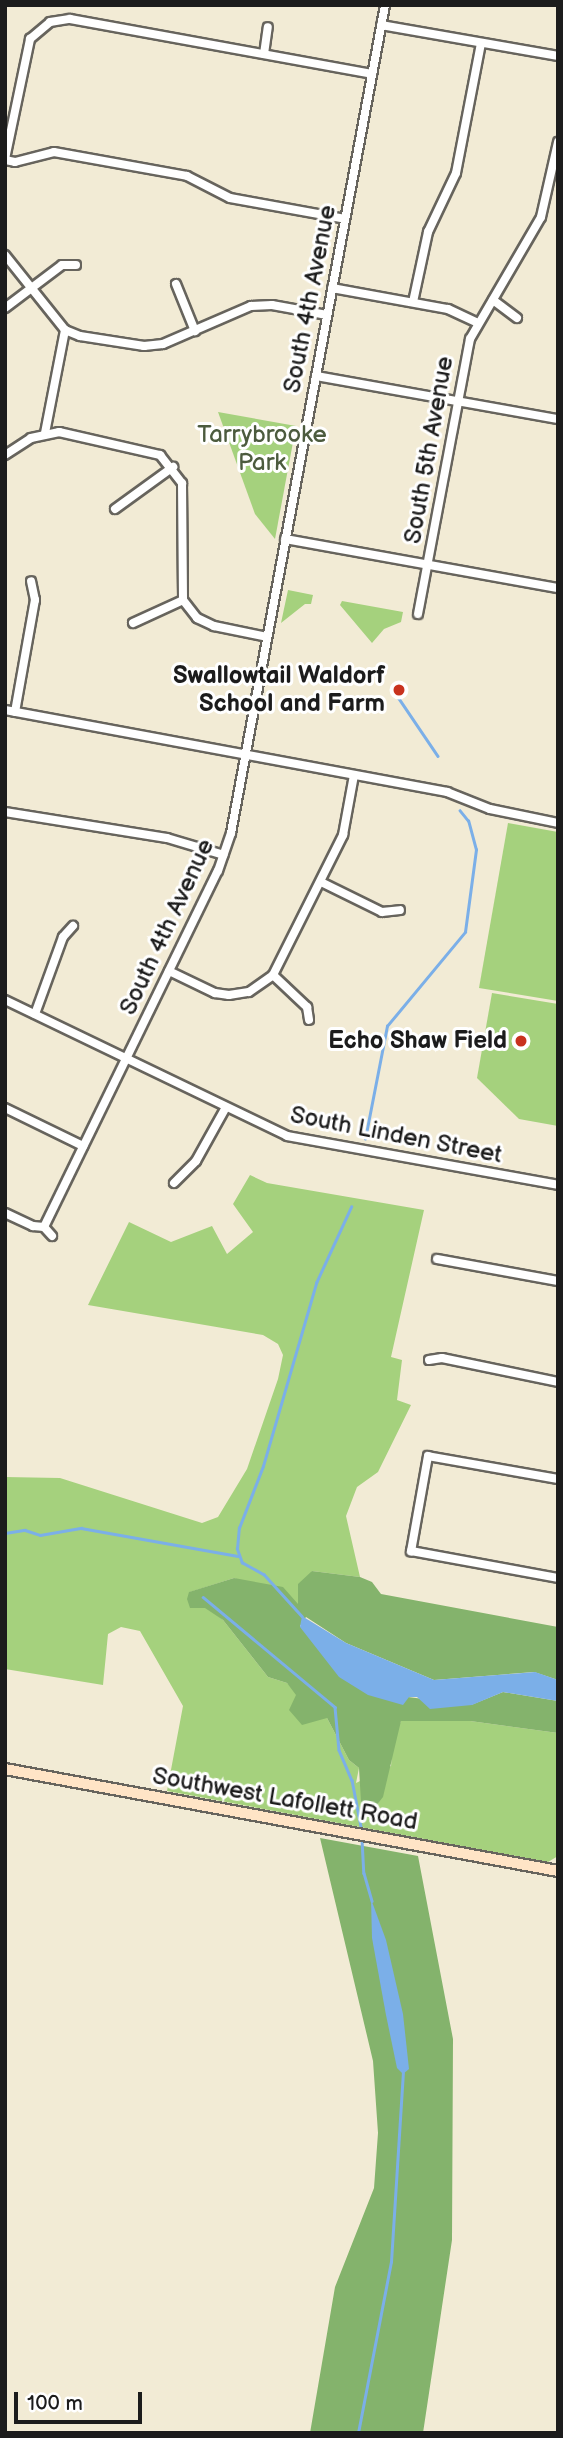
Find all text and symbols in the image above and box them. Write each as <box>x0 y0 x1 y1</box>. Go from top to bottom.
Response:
street label: South 4th Avenue <box>278 203 342 395</box>
street label: South 5th Avenue <box>398 354 460 546</box>
park label: Tarrybrooke Park <box>197 421 327 477</box>
place label: Swallowtail Waldorf School and Farm <box>173 662 385 718</box>
marker: Swallowtail Waldorf School and Farm <box>391 682 407 698</box>
street label: South 4th Avenue <box>114 834 220 1020</box>
place label: Echo Shaw Field <box>328 1027 507 1055</box>
marker: Echo Shaw Field <box>513 1033 529 1049</box>
street label: South Linden Street <box>288 1100 504 1170</box>
street label: Southwest Lafollett Road <box>150 1762 420 1836</box>
scale bar <box>18 2378 145 2422</box>
text: 100 m <box>27 2391 83 2416</box>

